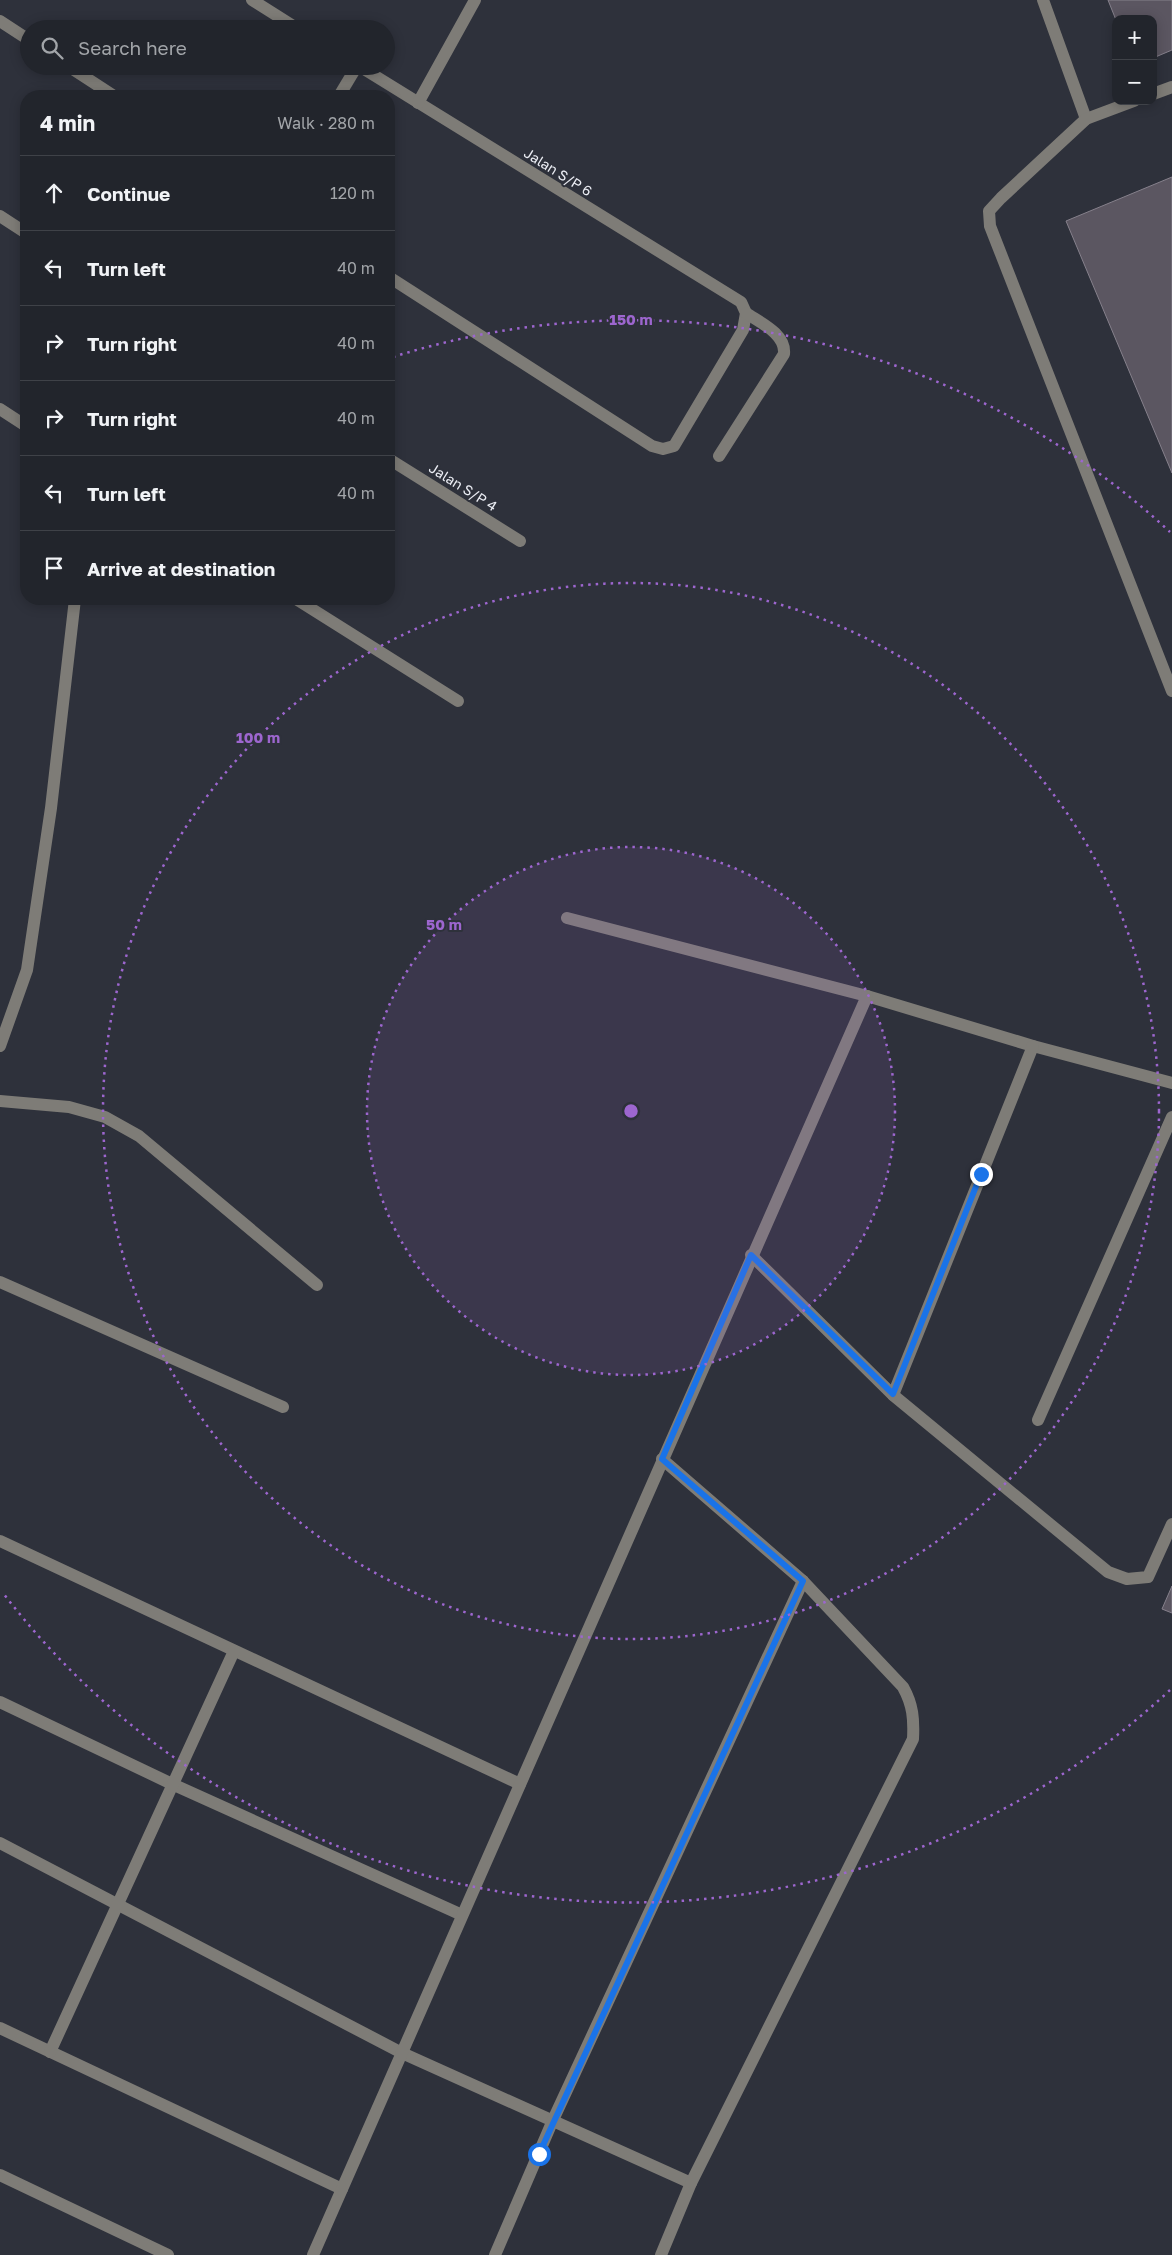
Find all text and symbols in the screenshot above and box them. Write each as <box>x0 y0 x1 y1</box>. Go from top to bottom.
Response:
map controls <box>1112 15 1157 105</box>
button: + <box>1112 15 1157 60</box>
search box <box>20 20 395 75</box>
icon: search <box>38 34 66 62</box>
text: Search here <box>78 36 187 59</box>
button: − <box>1112 60 1157 105</box>
text: 4 min <box>40 110 95 136</box>
text: Walk · 280 m <box>277 113 375 133</box>
street label: Jalan S/P 6 <box>521 144 595 199</box>
icon: ahead <box>40 179 68 207</box>
text: Continue <box>87 182 170 205</box>
text: 120 m <box>330 183 375 203</box>
icon: left <box>40 254 68 282</box>
text: Turn left <box>87 257 166 280</box>
text: 40 m <box>337 258 375 278</box>
text: 150 m <box>609 310 653 328</box>
icon: right <box>40 329 68 357</box>
text: Turn right <box>87 332 177 355</box>
text: 40 m <box>337 333 375 353</box>
icon: right <box>40 404 68 432</box>
text: Turn right <box>87 407 177 430</box>
text: 40 m <box>337 408 375 428</box>
street label: Jalan S/P 4 <box>426 459 500 514</box>
icon: left <box>40 479 68 507</box>
text: Turn left <box>87 482 166 505</box>
text: 40 m <box>337 483 375 503</box>
icon: arrive <box>40 554 68 582</box>
text: Arrive at destination <box>87 557 275 580</box>
text: 100 m <box>236 728 280 746</box>
text: 50 m <box>426 915 462 933</box>
centre of rings <box>622 1102 640 1120</box>
route end <box>970 1163 993 1186</box>
route start <box>528 2143 551 2166</box>

